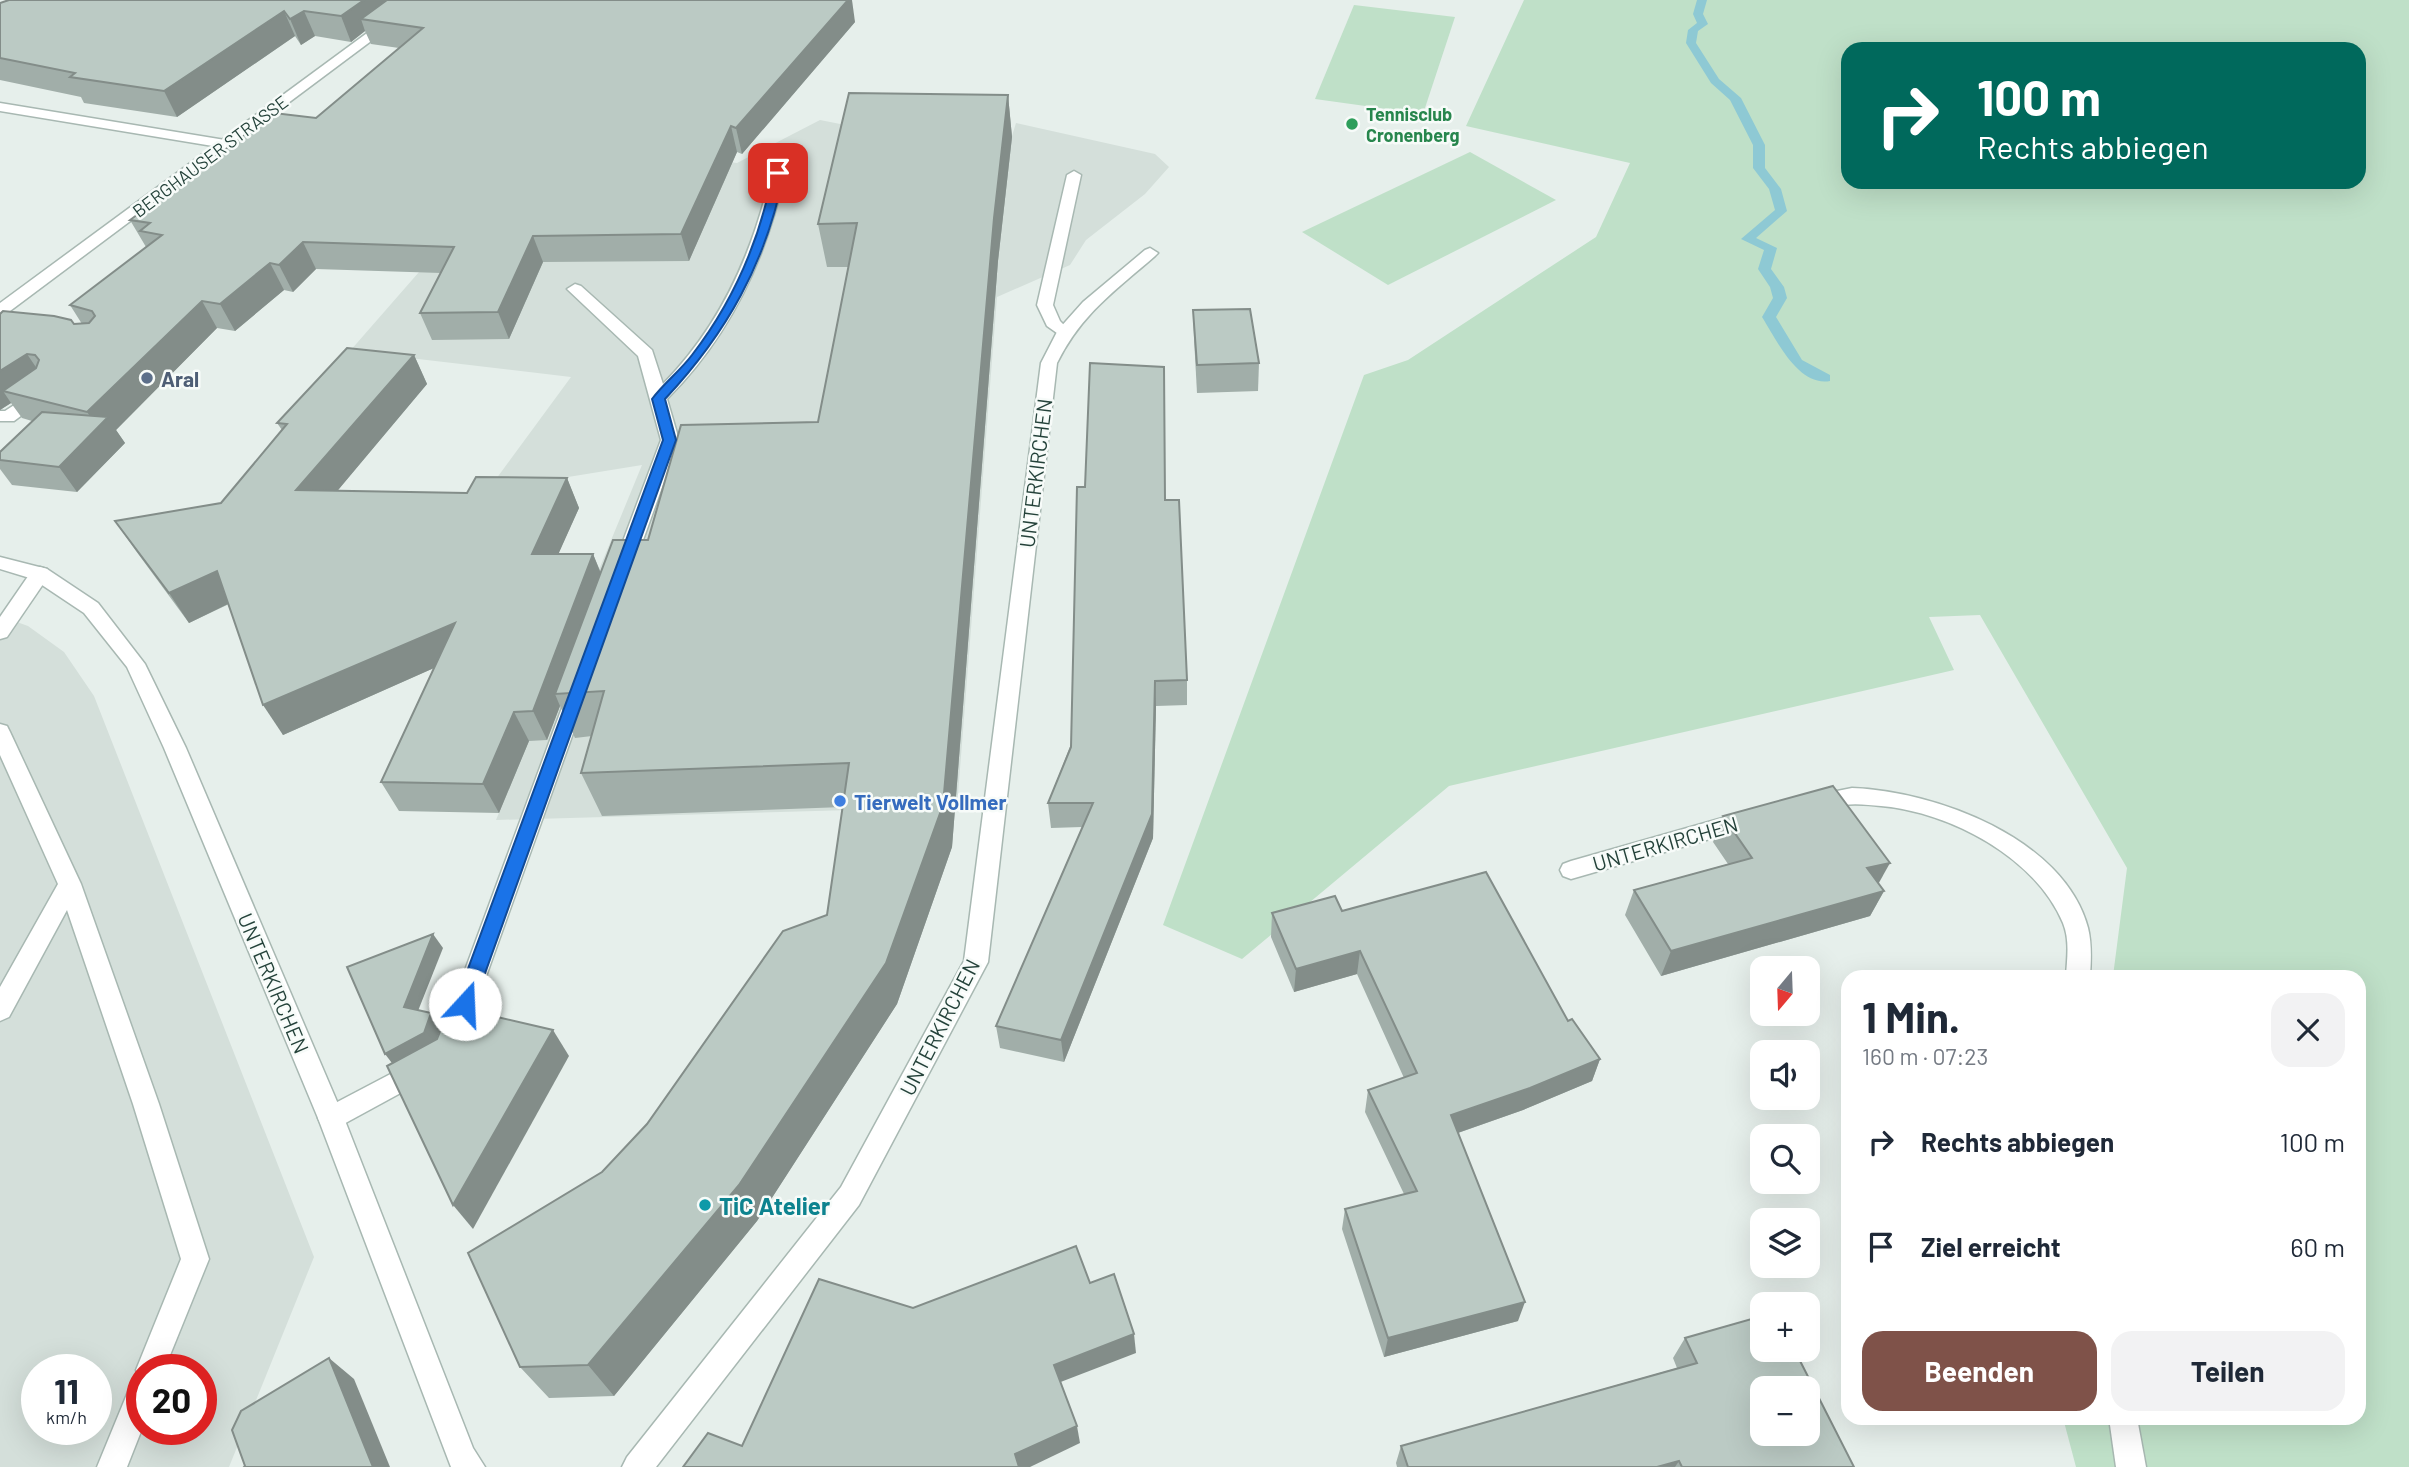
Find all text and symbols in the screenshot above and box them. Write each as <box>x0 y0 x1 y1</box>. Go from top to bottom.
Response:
text: 100 m <box>1977 67 2101 126</box>
icon: right <box>1862 70 1953 161</box>
street label: BERGHAUSER STRASSE <box>128 90 292 222</box>
place label: Tennisclub Cronenberg <box>1366 103 1460 146</box>
marker: Tennisclub Cronenberg <box>1344 116 1360 132</box>
text: Rechts abbiegen <box>1977 127 2209 165</box>
pin <box>748 143 808 203</box>
icon: arrive <box>759 154 797 192</box>
place label: Aral <box>161 366 199 391</box>
marker: Aral <box>139 370 155 386</box>
street label: UNTERKIRCHEN <box>1013 397 1057 549</box>
place label: Tierwelt Vollmer <box>854 789 1006 814</box>
marker: Tierwelt Vollmer <box>832 793 848 809</box>
street label: UNTERKIRCHEN <box>1590 810 1740 876</box>
street label: UNTERKIRCHEN <box>233 909 315 1057</box>
street label: UNTERKIRCHEN <box>894 955 984 1099</box>
north arrow <box>1750 956 1820 1026</box>
map controls <box>1750 956 1820 1446</box>
position arrow <box>428 967 502 1041</box>
text: 1 Min. <box>1862 991 1960 1041</box>
button: close <box>2271 993 2345 1067</box>
button: sound <box>1750 1040 1820 1110</box>
text: 160 m · 07:23 <box>1862 1042 1988 1070</box>
icon: right <box>1862 1123 1900 1161</box>
button: search <box>1750 1124 1820 1194</box>
text: Rechts abbiegen <box>1921 1126 2114 1157</box>
text: 100 m <box>2280 1126 2345 1157</box>
place label: TiC Atelier <box>719 1191 830 1220</box>
marker: TiC Atelier <box>697 1197 713 1213</box>
button: layers <box>1750 1208 1820 1278</box>
icon: arrive <box>1862 1228 1900 1266</box>
text: Ziel erreicht <box>1921 1231 2061 1262</box>
text: 60 m <box>2290 1231 2345 1262</box>
button: + <box>1750 1292 1820 1362</box>
button: Beenden <box>1862 1331 2097 1411</box>
button: Teilen <box>2111 1331 2345 1411</box>
speed limit sign: 20 <box>126 1354 217 1445</box>
text: 11 <box>54 1369 79 1411</box>
button: − <box>1750 1376 1820 1446</box>
text: km/h <box>46 1406 87 1428</box>

